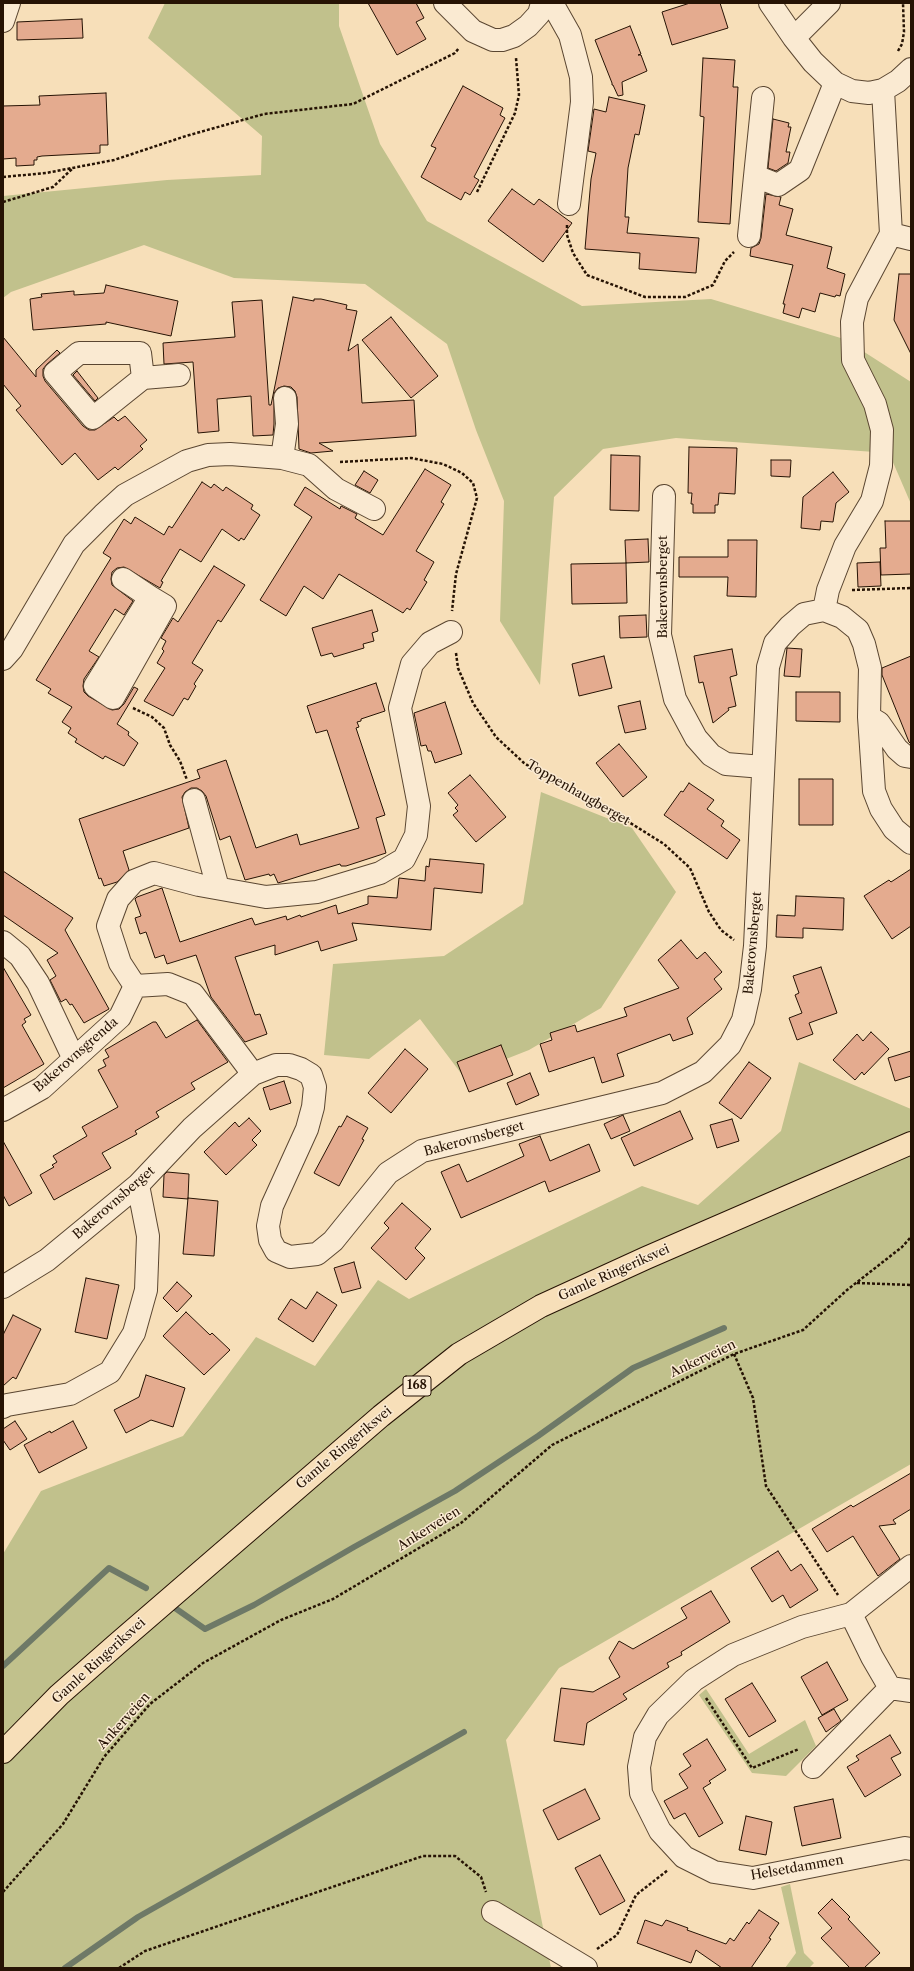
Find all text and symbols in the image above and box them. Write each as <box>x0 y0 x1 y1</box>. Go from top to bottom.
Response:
street label: Bakerovnsberget <box>655 535 671 639</box>
street label: Toppenhaugberget <box>523 757 633 829</box>
street label: Bakerovnsberget <box>741 891 765 995</box>
street label: Bakerovnsgrenda <box>31 1014 121 1096</box>
street label: Bakerovnsberget <box>422 1118 526 1160</box>
street label: Bakerovnsberget <box>70 1163 158 1243</box>
street label: Gamle Ringeriksvei <box>556 1241 672 1305</box>
street label: Ankerveien <box>668 1337 738 1381</box>
road number: 168 <box>403 1376 431 1396</box>
street label: Gamle Ringeriksvei <box>293 1403 395 1493</box>
street label: Ankerveien <box>395 1504 463 1554</box>
street label: Gamle Ringeriksvei <box>49 1615 149 1707</box>
street label: Ankerveien <box>94 1689 154 1753</box>
street label: Helsetdammen <box>749 1852 845 1884</box>

